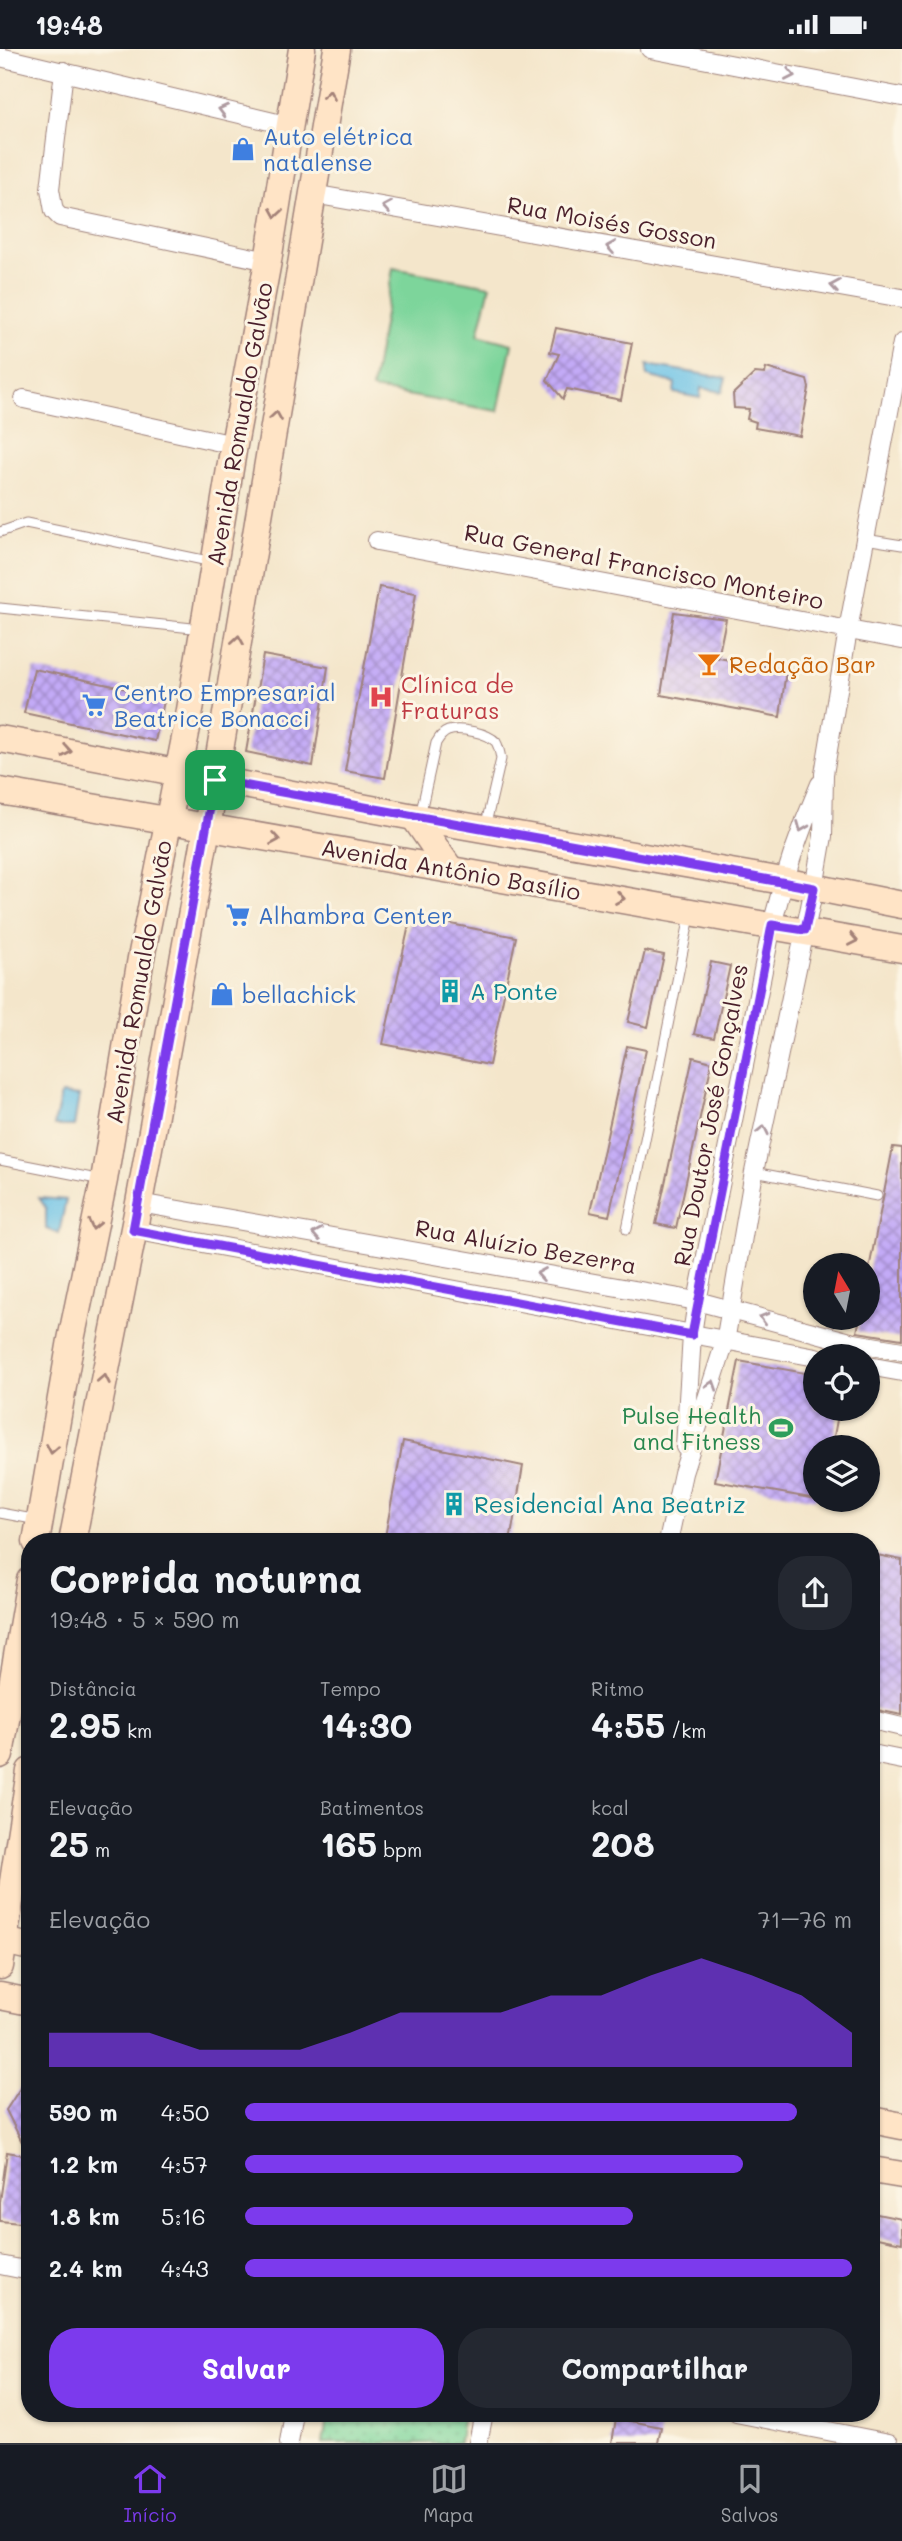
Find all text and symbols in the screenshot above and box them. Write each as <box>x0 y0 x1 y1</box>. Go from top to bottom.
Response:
text: 19:48 <box>35 8 103 42</box>
one-way arrow <box>784 67 796 82</box>
one-way arrow <box>321 89 336 101</box>
one-way arrow <box>218 103 230 118</box>
place label: Auto elétrica natalense <box>263 121 413 177</box>
shop icon: Auto elétrica natalense <box>229 135 257 163</box>
street label: Rua Moisés Gosson <box>505 189 719 255</box>
one-way arrow <box>381 200 393 215</box>
one-way arrow <box>269 207 284 219</box>
one-way arrow <box>605 240 617 255</box>
street label: Avenida Romualdo Galvão <box>199 280 279 568</box>
one-way arrow <box>829 280 841 295</box>
one-way arrow <box>268 410 283 422</box>
street label: Rua General Francisco Monteiro <box>462 516 826 616</box>
one-way arrow <box>230 634 245 646</box>
place label: Redação Bar <box>729 649 876 679</box>
bar icon: Redação Bar <box>695 650 723 678</box>
place label: Clínica de Fraturas <box>401 669 514 725</box>
place label: Centro Empresarial Beatrice Bonacci <box>114 677 336 733</box>
hospital icon: Clínica de Fraturas <box>367 683 395 711</box>
supermarket icon: Centro Empresarial Beatrice Bonacci <box>80 691 108 719</box>
one-way arrow <box>61 743 73 758</box>
pin <box>185 750 245 810</box>
icon: arrive <box>196 761 234 799</box>
one-way arrow <box>796 821 810 833</box>
one-way arrow <box>269 831 281 846</box>
street label: Avenida Antônio Basílio <box>319 831 583 907</box>
street label: Avenida Romualdo Galvão <box>98 838 178 1126</box>
one-way arrow <box>614 890 625 905</box>
place label: Alhambra Center <box>258 900 453 930</box>
supermarket icon: Alhambra Center <box>224 901 252 929</box>
one-way arrow <box>847 932 859 947</box>
street label: Rua Doutor José Gonçalves <box>666 961 754 1269</box>
place label: A Ponte <box>470 976 558 1006</box>
building icon: A Ponte <box>436 977 464 1005</box>
place label: bellachick <box>242 979 356 1009</box>
shop icon: bellachick <box>208 980 236 1008</box>
one-way arrow <box>754 1124 769 1136</box>
street label: Rua Aluízio Bezerra <box>413 1212 639 1280</box>
one-way arrow <box>88 1219 103 1231</box>
one-way arrow <box>311 1228 323 1243</box>
north arrow <box>803 1253 880 1330</box>
map controls <box>803 1253 880 1512</box>
one-way arrow <box>535 1267 547 1282</box>
one-way arrow <box>759 1312 771 1326</box>
button: locate <box>803 1344 880 1421</box>
one-way arrow <box>96 1373 111 1385</box>
one-way arrow <box>703 1379 718 1391</box>
place label: Pulse Health and Fitness <box>622 1400 761 1456</box>
sports icon: Pulse Health and Fitness <box>767 1414 795 1442</box>
button: layers <box>803 1435 880 1512</box>
one-way arrow <box>45 1443 60 1455</box>
place label: Residencial Ana Beatriz <box>474 1489 745 1519</box>
building icon: Residencial Ana Beatriz <box>440 1490 468 1518</box>
text: Corrida noturna <box>49 1553 362 1603</box>
button: share <box>778 1556 852 1630</box>
text: 19:48 · 5 × 590 m <box>49 1604 240 1634</box>
text: Distância <box>49 1676 137 1701</box>
text: Tempo <box>320 1676 380 1701</box>
text: Ritmo <box>591 1676 644 1701</box>
text: 2.95 <box>49 1701 121 1747</box>
text: 14:30 <box>320 1701 412 1747</box>
text: 4:55 <box>591 1701 665 1747</box>
text: km <box>121 1718 152 1743</box>
text: /km <box>665 1718 706 1743</box>
text: Elevação <box>49 1795 133 1820</box>
text: Batimentos <box>320 1795 424 1820</box>
text: kcal <box>591 1795 629 1820</box>
text: 25 <box>49 1820 89 1866</box>
text: 165 <box>320 1820 377 1866</box>
text: 208 <box>591 1820 655 1866</box>
text: m <box>89 1837 110 1862</box>
text: bpm <box>377 1837 422 1862</box>
text: Elevação <box>49 1904 150 1934</box>
text: 71–76 m <box>758 1904 852 1934</box>
text: 590 m <box>49 2097 118 2127</box>
text: 4:50 <box>161 2097 209 2127</box>
text: 1.2 km <box>49 2149 118 2179</box>
text: 4:57 <box>161 2149 208 2179</box>
text: 1.8 km <box>49 2201 119 2231</box>
text: 5:16 <box>161 2201 206 2231</box>
text: 2.4 km <box>49 2253 122 2283</box>
text: 4:43 <box>161 2253 209 2283</box>
button: Salvar <box>49 2328 444 2408</box>
button: Compartilhar <box>458 2328 852 2408</box>
tab: Início <box>123 2460 176 2527</box>
tab: Mapa <box>423 2460 474 2527</box>
tab: Salvos <box>721 2460 779 2527</box>

